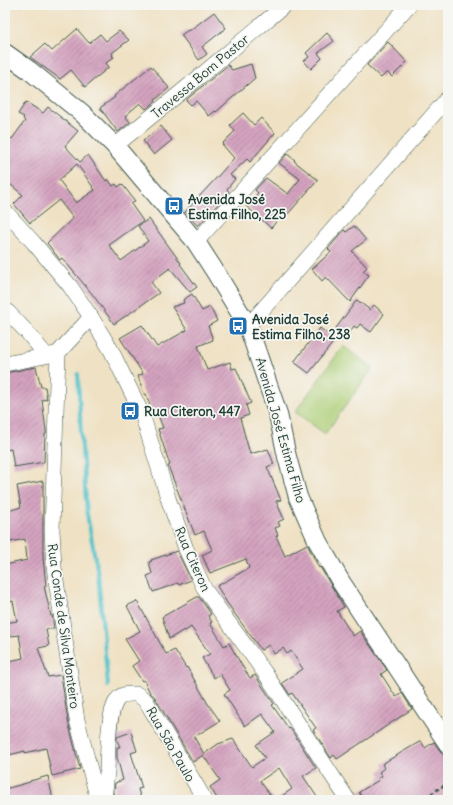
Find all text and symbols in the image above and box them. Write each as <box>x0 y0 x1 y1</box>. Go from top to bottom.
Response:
street label: Travessa Bom Pastor <box>148 30 253 122</box>
place label: Avenida José Estima Filho, 225 <box>188 191 287 223</box>
bus stop icon: Avenida José Estima Filho, 225 <box>163 195 185 217</box>
place label: Avenida José Estima Filho, 238 <box>252 311 351 343</box>
bus stop icon: Avenida José Estima Filho, 238 <box>227 315 249 337</box>
street label: Avenida José Estima Filho <box>252 355 309 505</box>
bus stop icon: Rua Citeron, 447 <box>119 400 141 422</box>
place label: Rua Citeron, 447 <box>144 403 241 420</box>
street label: Rua Citeron <box>171 524 215 595</box>
street label: Rua Conde de Silva Monteiro <box>44 542 84 710</box>
street label: Rua São Paulo <box>142 704 199 785</box>

